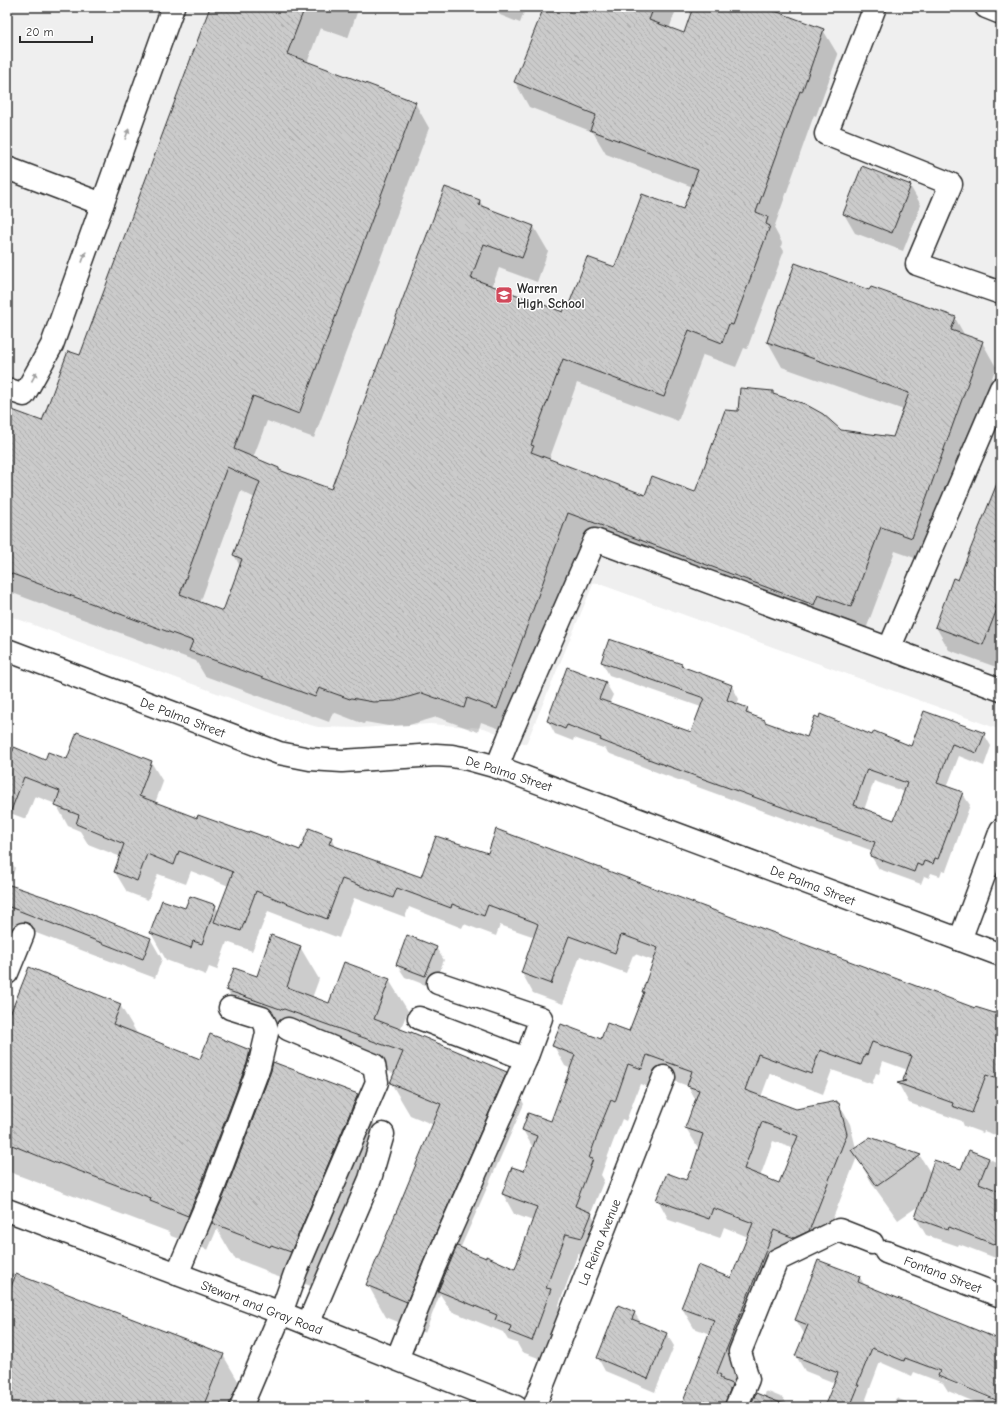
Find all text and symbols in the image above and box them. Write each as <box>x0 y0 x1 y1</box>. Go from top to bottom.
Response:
scale bar <box>20 18 92 44</box>
text: 20 m <box>26 25 54 39</box>
one-way arrow <box>125 128 131 140</box>
one-way arrow <box>81 250 87 262</box>
place label: Warren High School <box>517 281 585 311</box>
school or university icon: Warren High School <box>494 285 514 305</box>
one-way arrow <box>31 371 38 382</box>
street label: De Palma Street <box>138 694 229 741</box>
street label: De Palma Street <box>464 752 555 795</box>
street label: De Palma Street <box>768 862 859 909</box>
street label: La Reina Avenue <box>575 1196 624 1288</box>
street label: Fontana Street <box>902 1253 985 1297</box>
street label: Stewart and Gray Road <box>199 1277 325 1338</box>

